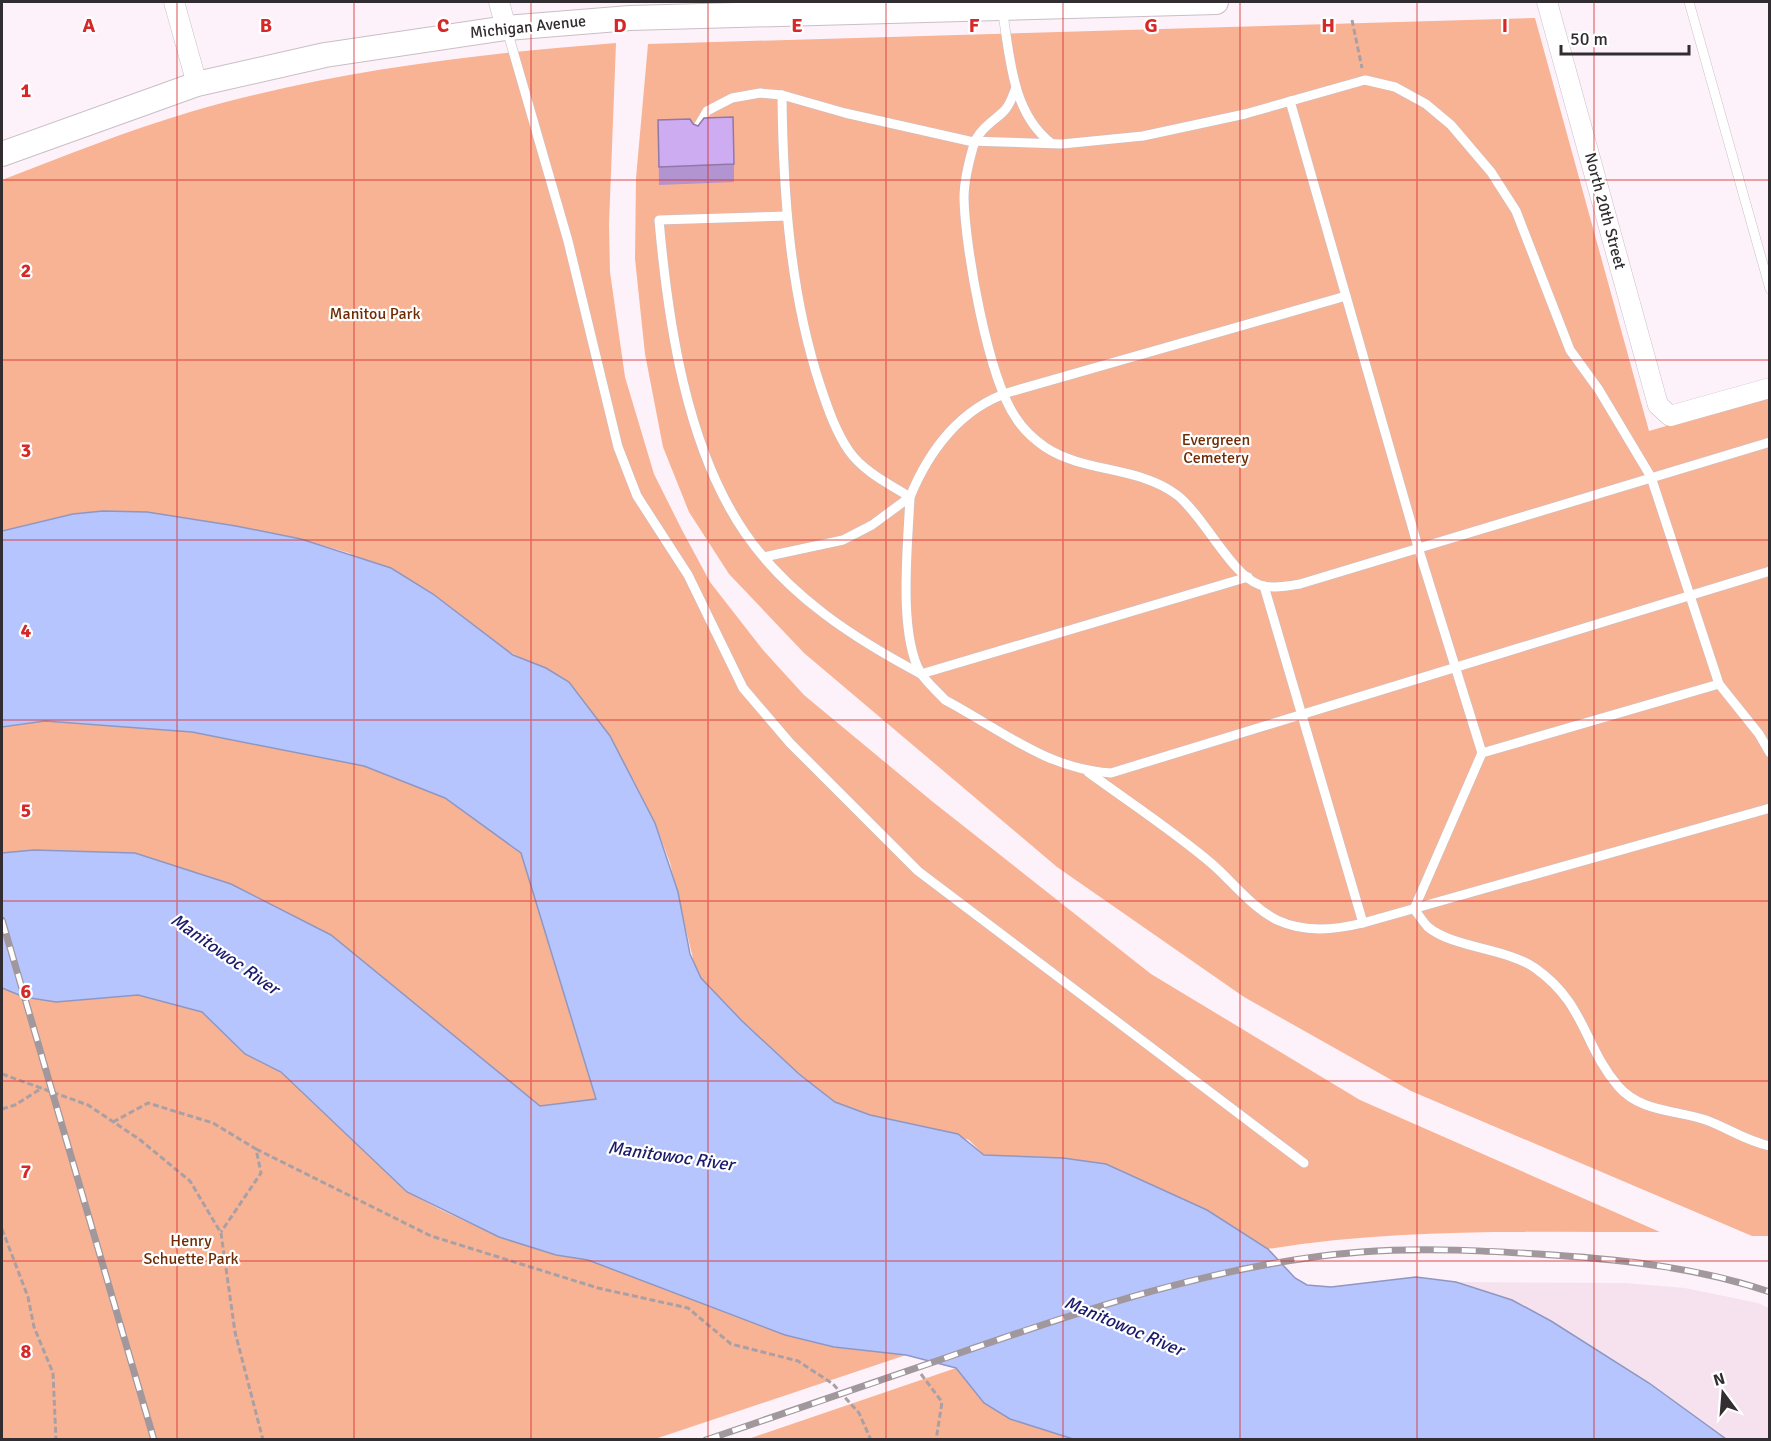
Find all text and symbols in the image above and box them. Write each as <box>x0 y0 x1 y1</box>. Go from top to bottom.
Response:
street label: Michigan Avenue <box>469 11 587 43</box>
text: A <box>83 13 96 38</box>
text: B <box>260 13 272 38</box>
text: C <box>437 13 449 38</box>
text: D <box>613 13 627 38</box>
text: E <box>791 13 803 38</box>
text: F <box>969 13 980 38</box>
text: G <box>1144 13 1158 38</box>
text: H <box>1321 13 1335 38</box>
text: I <box>1502 13 1508 38</box>
scale bar <box>1561 18 1688 56</box>
text: 50 m <box>1570 28 1608 50</box>
text: 1 <box>21 78 32 103</box>
street label: North 20th Street <box>1580 150 1630 272</box>
text: 2 <box>21 258 31 283</box>
park label: Manitou Park <box>330 304 420 324</box>
park label: Evergreen Cemetery <box>1182 430 1250 468</box>
text: 3 <box>21 438 31 463</box>
text: 4 <box>21 618 32 643</box>
text: 5 <box>21 798 31 823</box>
water label: Manitowoc River <box>167 908 285 1001</box>
text: 6 <box>21 979 32 1004</box>
water label: Manitowoc River <box>606 1136 738 1176</box>
text: 7 <box>21 1159 32 1184</box>
park label: Henry Schuette Park <box>143 1231 239 1269</box>
water label: Manitowoc River <box>1061 1291 1189 1362</box>
text: 8 <box>21 1339 32 1364</box>
north arrow <box>1693 1363 1753 1423</box>
text: N <box>1711 1368 1727 1391</box>

